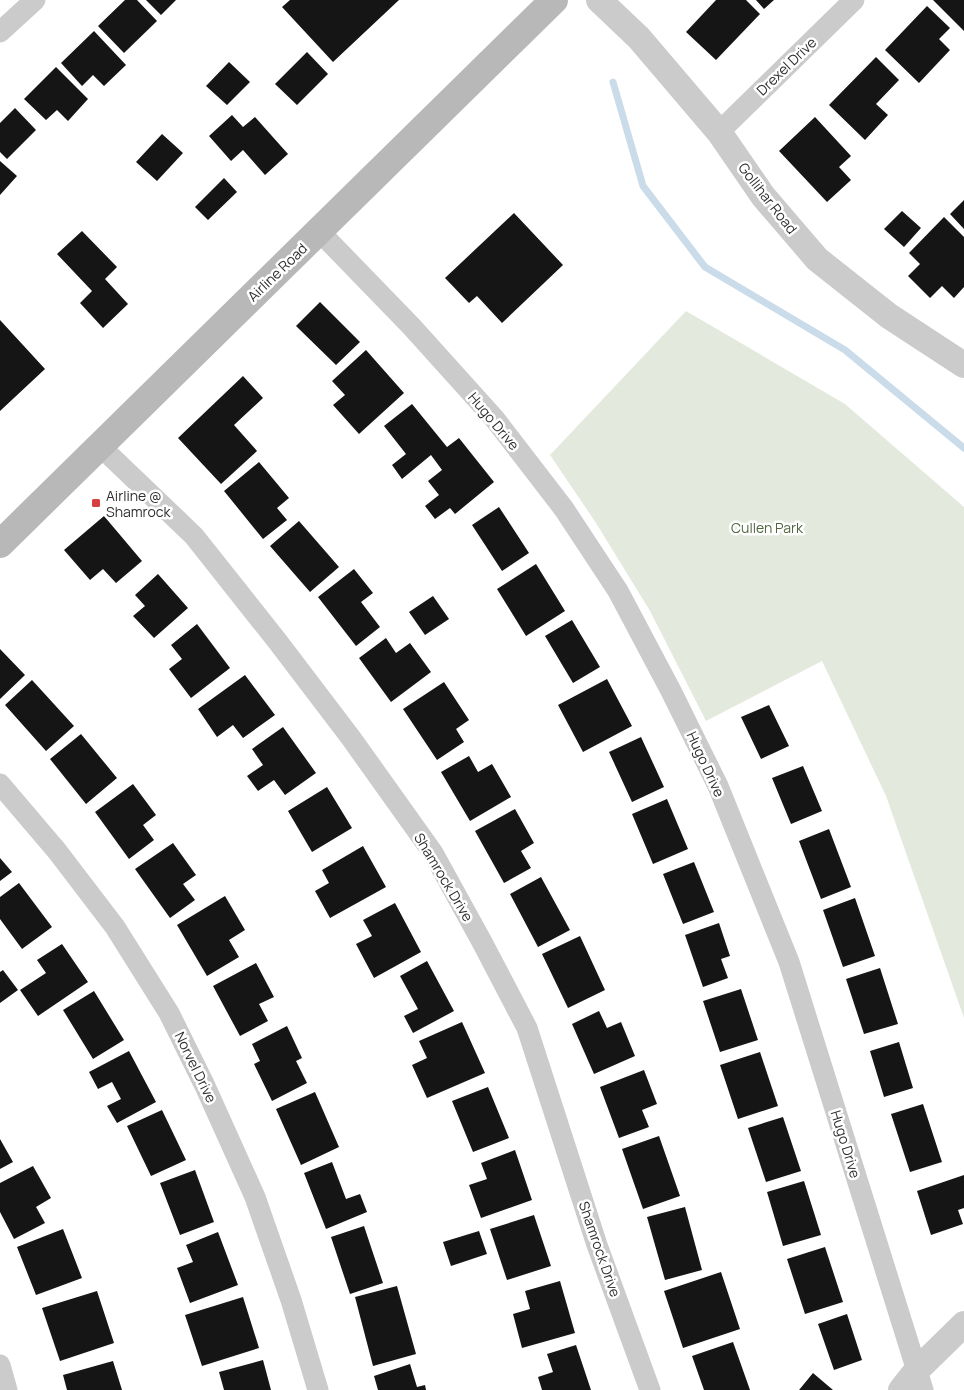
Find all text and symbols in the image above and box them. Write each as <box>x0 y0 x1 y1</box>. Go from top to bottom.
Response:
street label: Drexel Drive <box>752 33 820 99</box>
street label: Gollihar Road <box>734 159 802 237</box>
street label: Airline Road <box>243 239 311 305</box>
street label: Hugo Drive <box>464 388 524 454</box>
place label: Airline @ Shamrock <box>106 486 172 521</box>
marker: Airline @ Shamrock <box>90 497 102 509</box>
park label: Cullen Park <box>731 518 804 537</box>
street label: Hugo Drive <box>683 728 729 800</box>
street label: Shamrock Drive <box>410 829 478 925</box>
street label: Norvel Drive <box>171 1028 221 1106</box>
street label: Hugo Drive <box>827 1108 865 1180</box>
street label: Shamrock Drive <box>575 1199 625 1299</box>

